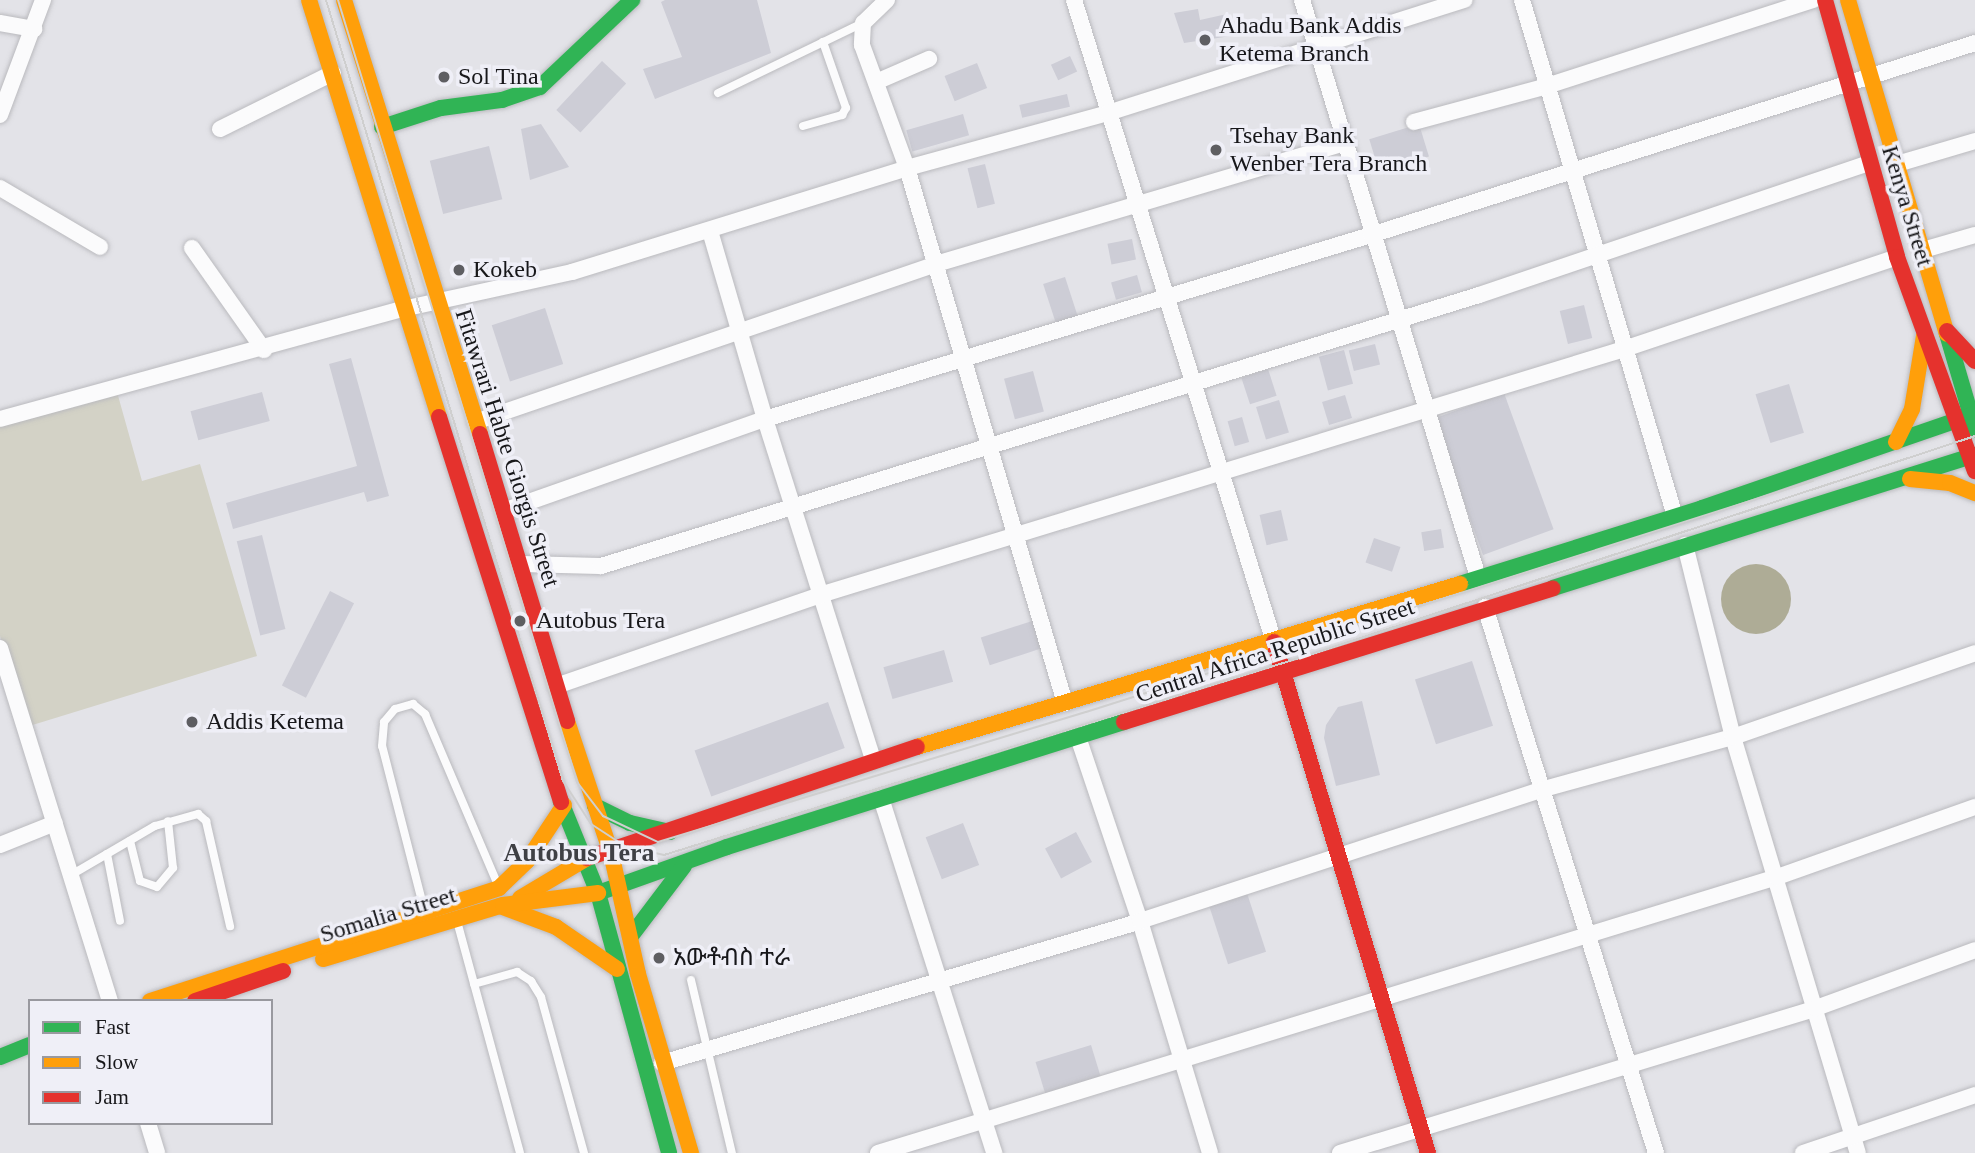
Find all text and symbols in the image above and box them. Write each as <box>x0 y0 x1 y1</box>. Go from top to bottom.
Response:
place label: Ahadu Bank Addis Ketema Branch <box>1219 12 1403 68</box>
marker: Ahadu Bank Addis Ketema Branch <box>1197 32 1213 48</box>
place label: Sol Tina <box>458 63 539 91</box>
marker: Sol Tina <box>436 69 452 85</box>
place label: Tsehay Bank Wenber Tera Branch <box>1230 122 1428 178</box>
marker: Tsehay Bank Wenber Tera Branch <box>1208 142 1224 158</box>
street label: Kenya Street <box>1875 142 1939 270</box>
place label: Kokeb <box>473 256 537 284</box>
marker: Kokeb <box>451 262 467 278</box>
street label: Fitawrari Habte Giorgis Street <box>448 305 566 591</box>
street label: Central Africa Republic Street <box>1131 592 1419 710</box>
place label: Autobus Tera <box>536 607 666 635</box>
marker: Autobus Tera <box>510 611 530 631</box>
place label: Addis Ketema <box>206 708 344 736</box>
marker: Addis Ketema <box>184 714 200 730</box>
district label: Autobus Tera <box>503 837 655 869</box>
street label: Somalia Street <box>317 881 459 949</box>
place label: አውቶብስ ተራ <box>673 944 790 972</box>
marker: አውቶብስ ተራ <box>651 950 667 966</box>
legend <box>28 999 273 1125</box>
text: Fast <box>95 1015 130 1039</box>
text: Slow <box>95 1050 138 1074</box>
text: Jam <box>95 1085 129 1109</box>

